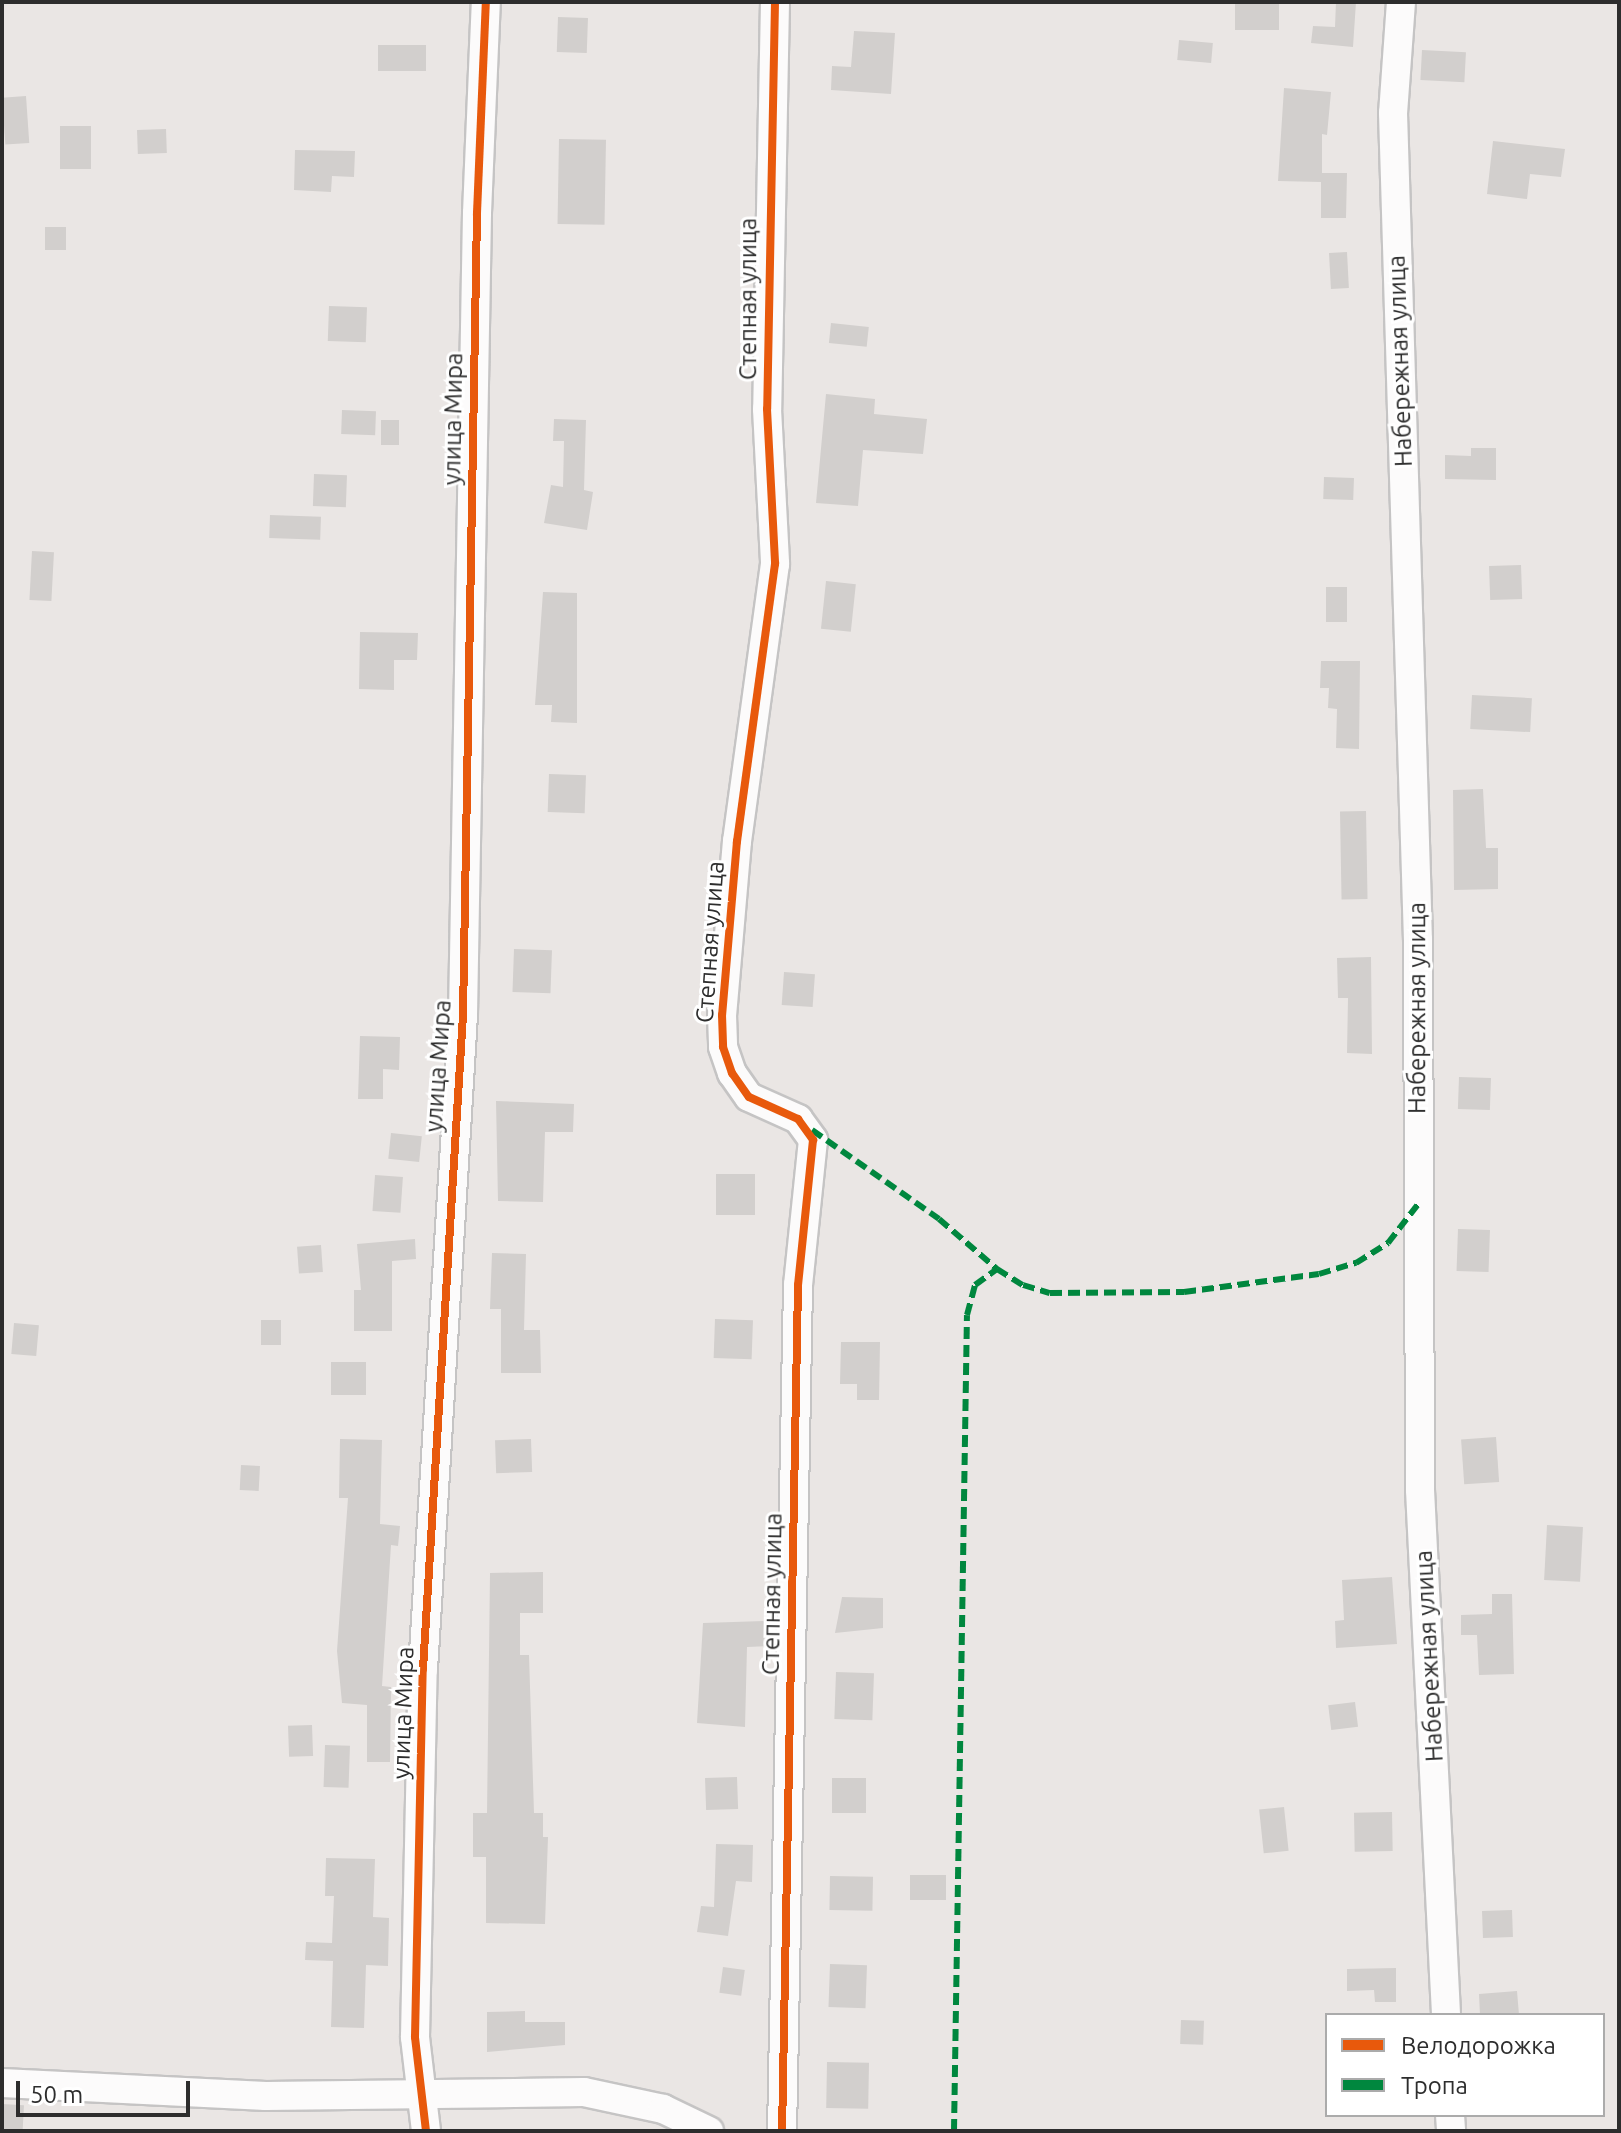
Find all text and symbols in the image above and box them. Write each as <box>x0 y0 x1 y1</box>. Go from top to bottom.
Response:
street label: Степная улица <box>734 218 762 380</box>
street label: Набережная улица <box>1382 255 1418 467</box>
street label: улица Мира <box>437 352 469 486</box>
street label: Степная улица <box>690 860 730 1024</box>
street label: Набережная улица <box>1403 902 1431 1114</box>
street label: улица Мира <box>419 999 457 1133</box>
street label: Степная улица <box>756 1513 788 1675</box>
street label: Набережная улица <box>1409 1549 1449 1763</box>
street label: улица Мира <box>386 1646 420 1780</box>
legend <box>1325 2013 1605 2117</box>
text: Велодорожка <box>1401 2032 1556 2059</box>
scale bar <box>20 2065 194 2115</box>
text: Тропа <box>1401 2072 1468 2099</box>
text: 50 m <box>30 2081 83 2108</box>

